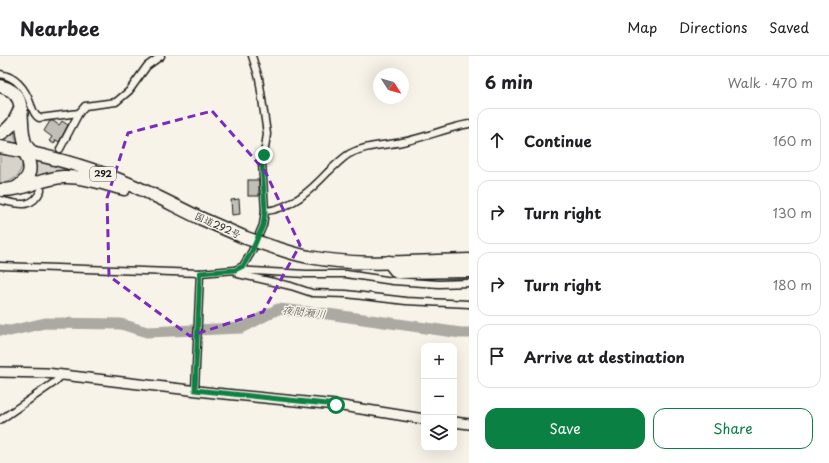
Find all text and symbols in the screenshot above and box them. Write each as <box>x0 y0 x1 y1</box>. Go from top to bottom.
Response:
text: Nearbee <box>20 14 100 42</box>
text: Map <box>627 17 657 38</box>
text: Directions <box>679 17 747 38</box>
text: Saved <box>769 17 809 38</box>
north arrow <box>373 68 409 104</box>
text: 6 min <box>485 69 533 95</box>
text: Walk · 470 m <box>728 73 813 92</box>
icon: ahead <box>486 129 508 151</box>
text: Continue <box>524 129 592 152</box>
text: 160 m <box>773 131 812 150</box>
route end <box>255 146 273 164</box>
road number: 292 <box>90 167 116 181</box>
icon: right <box>486 201 508 223</box>
text: Turn right <box>524 201 601 224</box>
text: 130 m <box>773 203 812 222</box>
street label: 国道292号 <box>193 208 244 241</box>
icon: right <box>486 273 508 295</box>
text: Turn right <box>524 273 601 296</box>
text: 180 m <box>773 275 812 294</box>
water label: 夜間瀬川 <box>281 301 327 322</box>
map controls <box>421 343 457 451</box>
button: + <box>421 343 457 379</box>
icon: arrive <box>486 345 508 367</box>
text: Arrive at destination <box>524 345 685 368</box>
button: − <box>421 379 457 415</box>
route start <box>327 396 345 414</box>
button: Save <box>485 408 645 449</box>
button: Share <box>653 408 813 449</box>
button: layers <box>421 415 457 451</box>

